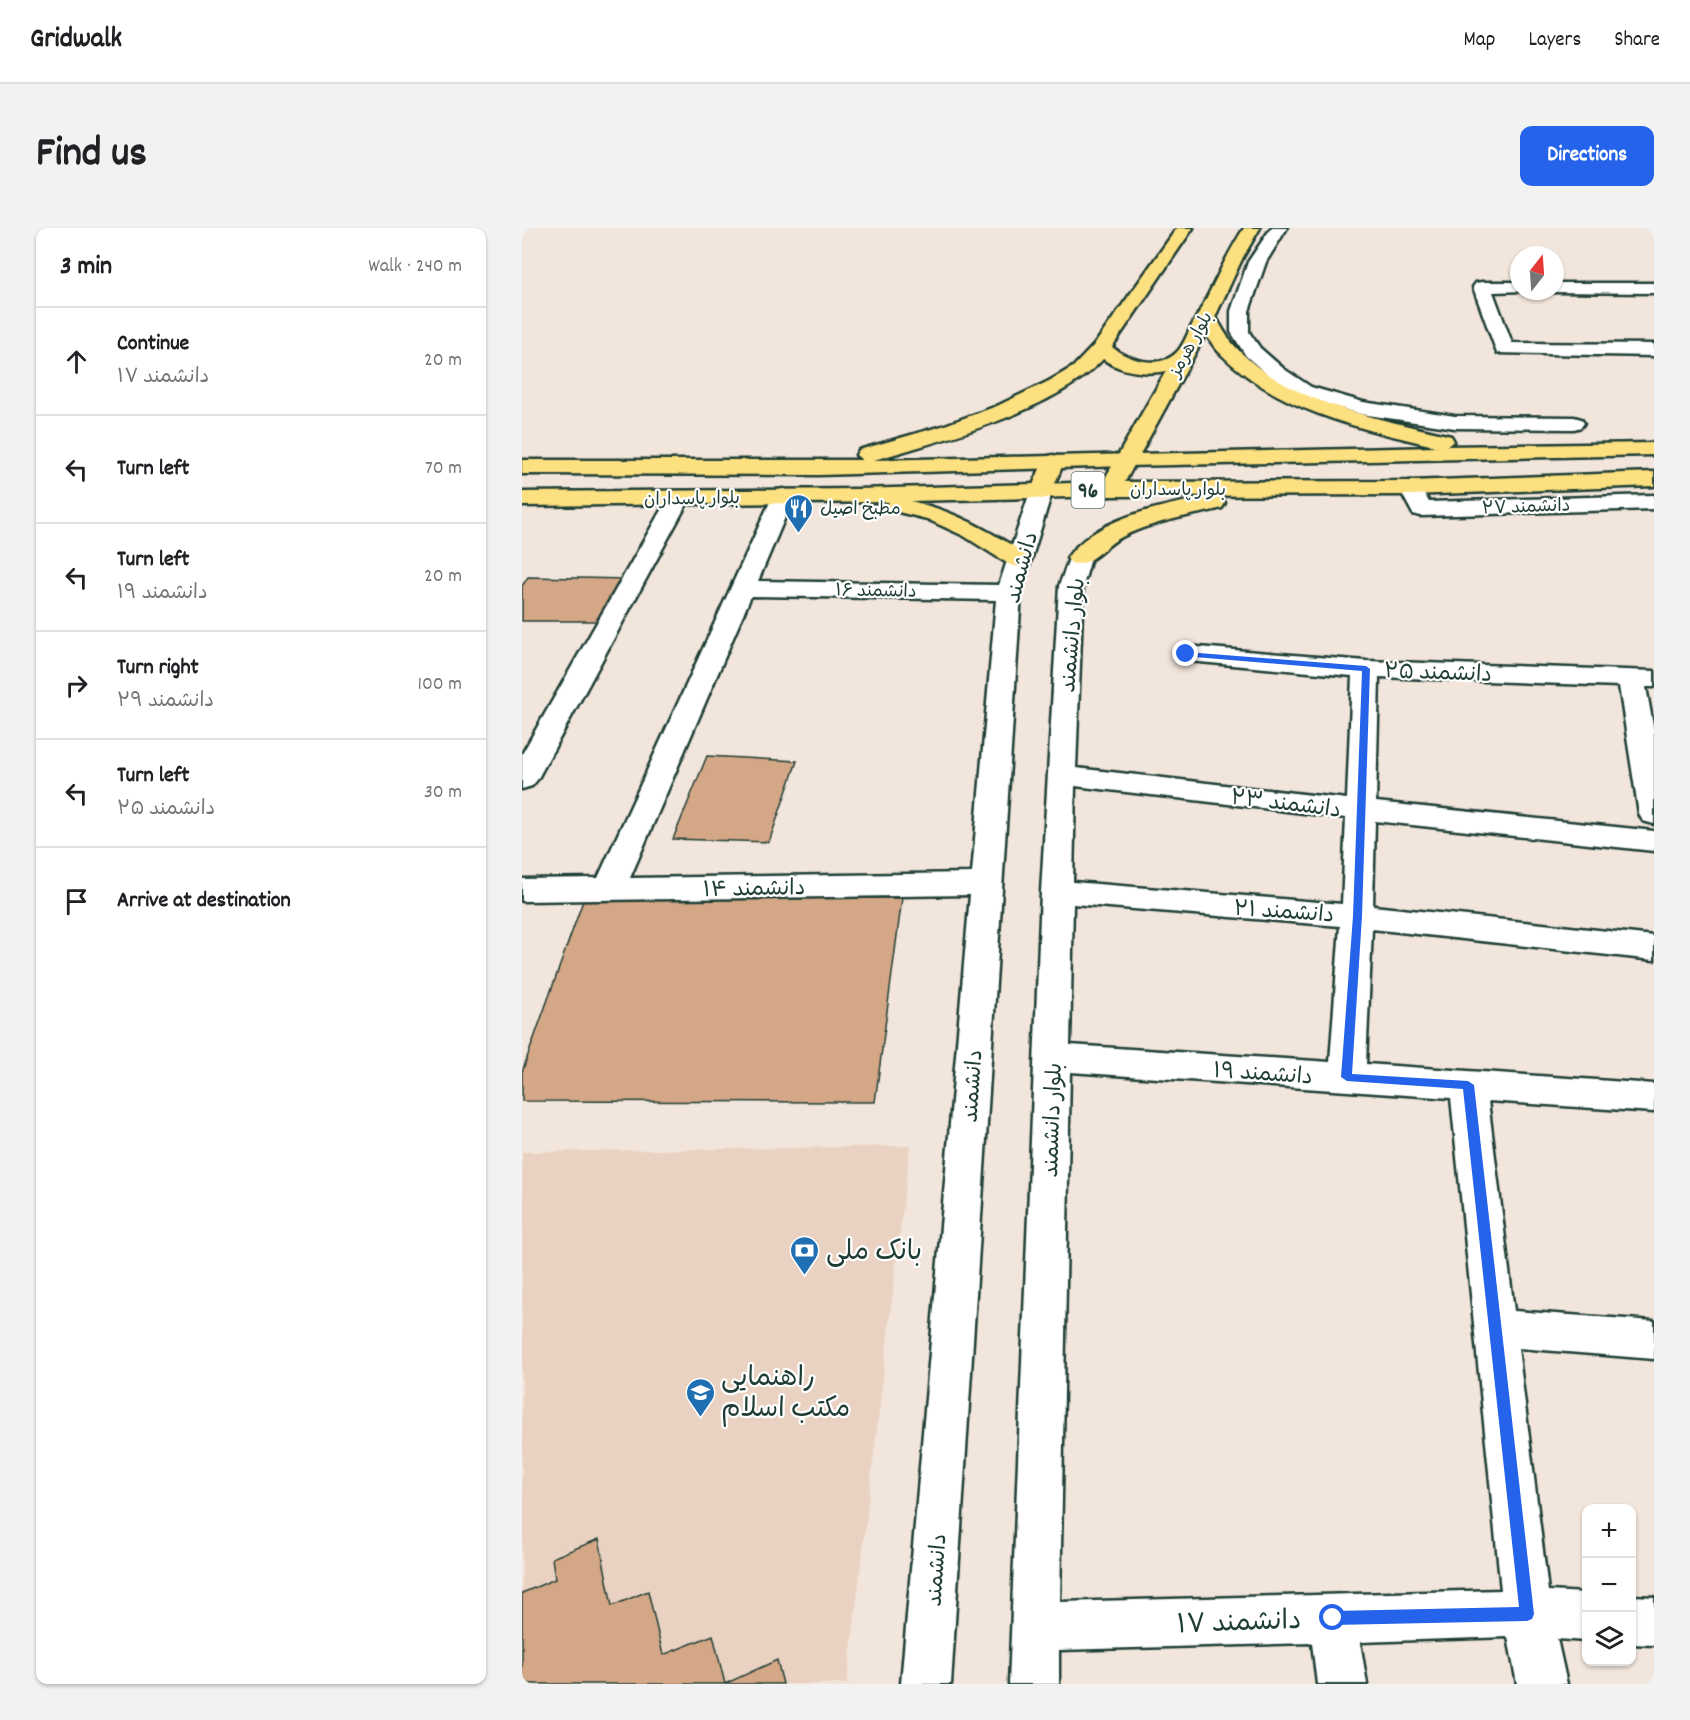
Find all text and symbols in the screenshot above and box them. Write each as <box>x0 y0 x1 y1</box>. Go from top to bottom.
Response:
text: Gridwalk <box>30 21 122 61</box>
text: Map <box>1464 26 1495 56</box>
text: Layers <box>1528 26 1581 56</box>
text: Share <box>1614 26 1660 56</box>
text: Find us <box>36 126 147 186</box>
button: Directions <box>1520 126 1654 186</box>
north arrow <box>1510 246 1564 300</box>
text: 3 min <box>60 249 112 286</box>
text: Walk · 240 m <box>368 253 462 281</box>
street label: بلوار هرمز <box>1163 308 1220 384</box>
text: Continue <box>117 329 189 360</box>
icon: ahead <box>60 345 93 378</box>
text: 20 m <box>424 347 462 375</box>
text: دانشمند ۱۷ <box>117 364 209 392</box>
icon: left <box>60 453 93 486</box>
text: Turn left <box>117 454 189 485</box>
text: 70 m <box>425 455 462 483</box>
road number: 96 <box>1072 472 1104 508</box>
street label: بلوار پاسداران <box>1130 479 1226 504</box>
street label: بلوار پاسداران <box>644 487 740 514</box>
restaurant icon: مطبخ اصیل <box>783 492 815 534</box>
street label: دانشمند ۲۷ <box>1481 494 1571 523</box>
place label: مطبخ اصیل <box>820 498 901 523</box>
street label: دانشمند <box>999 529 1048 607</box>
text: Turn left <box>117 545 189 576</box>
icon: left <box>60 561 93 594</box>
text: 20 m <box>424 563 462 591</box>
street label: بلوار دانشمند <box>1054 577 1095 694</box>
street label: دانشمند ۱۶ <box>835 579 917 606</box>
text: دانشمند ۱۹ <box>117 580 208 608</box>
route end <box>1172 640 1198 666</box>
text: Turn right <box>117 653 199 684</box>
street label: دانشمند ۲۵ <box>1383 657 1492 692</box>
icon: right <box>60 669 93 702</box>
text: 100 m <box>418 671 462 699</box>
text: دانشمند ۲۹ <box>117 688 214 716</box>
text: Turn left <box>117 761 189 792</box>
icon: left <box>60 777 93 810</box>
text: 30 m <box>424 779 462 807</box>
street label: دانشمند ۲۳ <box>1229 783 1342 828</box>
text: دانشمند ۲۵ <box>117 796 215 824</box>
street label: دانشمند ۱۴ <box>703 874 806 907</box>
icon: arrive <box>60 885 93 918</box>
text: Arrive at destination <box>117 886 291 917</box>
street label: دانشمند ۲۱ <box>1232 895 1335 932</box>
street label: دانشمند <box>956 1049 992 1124</box>
street label: دانشمند ۱۹ <box>1212 1057 1314 1094</box>
street label: بلوار دانشمند <box>1037 1062 1072 1178</box>
bank icon: بانک ملی <box>789 1234 821 1276</box>
place label: بانک ملی <box>826 1234 922 1273</box>
place label: راهنمایی مکتب اسلام <box>721 1360 850 1430</box>
school or university icon: راهنمایی مکتب اسلام <box>684 1376 716 1418</box>
map controls <box>1582 1504 1636 1666</box>
button: + <box>1582 1504 1636 1558</box>
street label: دانشمند <box>920 1533 956 1608</box>
button: − <box>1582 1558 1636 1612</box>
street label: دانشمند ۱۷ <box>1176 1603 1302 1646</box>
route start <box>1319 1604 1345 1630</box>
button: layers <box>1582 1612 1636 1666</box>

